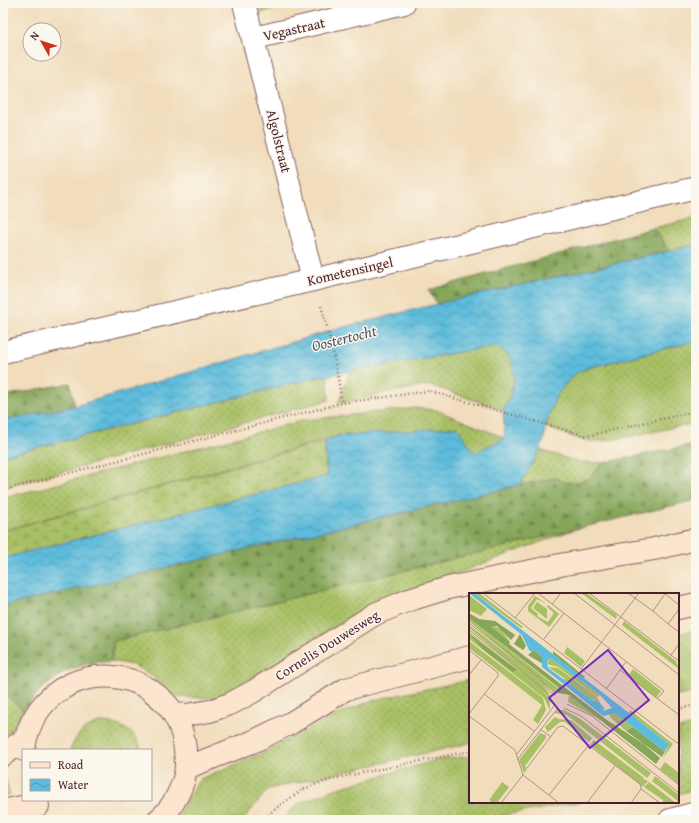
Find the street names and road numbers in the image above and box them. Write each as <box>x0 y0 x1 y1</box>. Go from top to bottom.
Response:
street label: Vegastraat <box>261 12 327 46</box>
street label: Algolstraat <box>261 107 297 175</box>
street label: Kometensingel <box>305 251 395 291</box>
street label: Cornelis Douwesweg <box>271 605 383 685</box>

